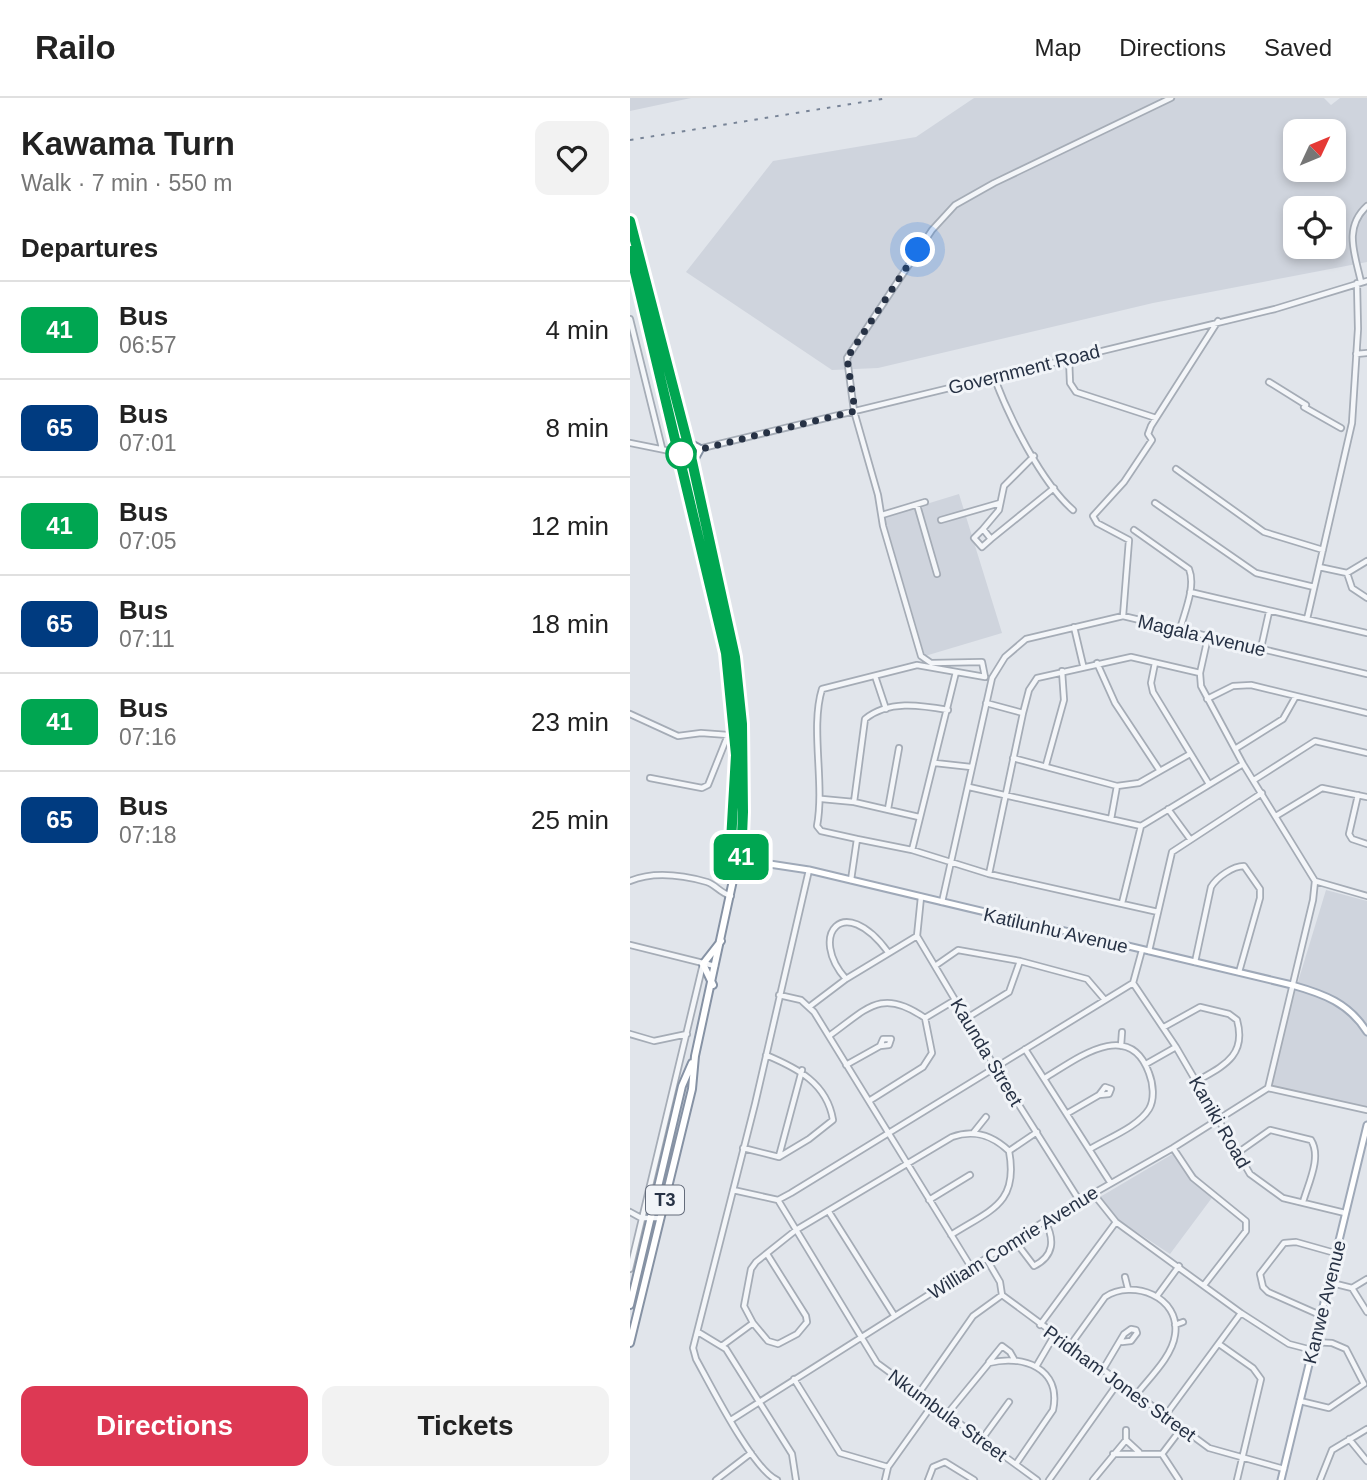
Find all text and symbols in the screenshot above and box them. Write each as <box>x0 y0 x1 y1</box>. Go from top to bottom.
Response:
text: Railo <box>35 29 116 66</box>
text: Map <box>1035 34 1081 61</box>
text: Directions <box>1119 34 1226 61</box>
text: Saved <box>1264 34 1332 61</box>
north arrow <box>1283 119 1346 182</box>
map controls <box>1283 119 1346 259</box>
button: heart <box>535 121 609 195</box>
text: Kawama Turn <box>21 125 235 162</box>
text: Walk · 7 min · 550 m <box>21 170 232 196</box>
button: locate <box>1283 196 1346 259</box>
your location <box>900 232 935 267</box>
text: Departures <box>21 233 158 263</box>
text: Bus <box>119 301 168 331</box>
text: 4 min <box>545 315 609 345</box>
text: 41 <box>46 316 73 343</box>
text: 06:57 <box>119 332 177 358</box>
street label: Government Road <box>946 341 1102 398</box>
text: Bus <box>119 399 168 429</box>
text: 8 min <box>545 413 609 443</box>
text: 65 <box>46 414 73 441</box>
text: 07:01 <box>119 430 177 456</box>
unlabelled marker <box>666 439 696 469</box>
text: Bus <box>119 497 168 527</box>
text: 12 min <box>531 511 609 541</box>
text: 41 <box>46 512 73 539</box>
text: 07:05 <box>119 528 177 554</box>
text: Bus <box>119 595 168 625</box>
text: 18 min <box>531 609 609 639</box>
text: 65 <box>46 610 73 637</box>
street label: Magala Avenue <box>1136 611 1268 660</box>
text: 07:11 <box>119 626 175 652</box>
text: Bus <box>119 693 168 723</box>
text: 23 min <box>531 707 609 737</box>
text: 41 <box>46 708 73 735</box>
text: 07:16 <box>119 724 177 750</box>
text: Bus <box>119 791 168 821</box>
text: 25 min <box>531 805 609 835</box>
text: 65 <box>46 806 73 833</box>
text: 07:18 <box>119 822 177 848</box>
line badge: 41 <box>710 834 772 880</box>
text: 41 <box>728 843 754 870</box>
street label: Katilunhu Avenue <box>982 904 1130 957</box>
street label: Kaunda Street <box>946 995 1027 1110</box>
street label: Kaniki Road <box>1185 1073 1254 1172</box>
street label: William Comrie Avenue <box>925 1182 1102 1303</box>
road number: T3 <box>646 1185 684 1214</box>
street label: Kanwe Avenue <box>1299 1238 1350 1366</box>
street label: Pridham Jones Street <box>1040 1321 1200 1446</box>
street label: Nkumbula Street <box>884 1365 1012 1466</box>
button: Directions <box>21 1386 308 1466</box>
button: Tickets <box>322 1386 609 1466</box>

